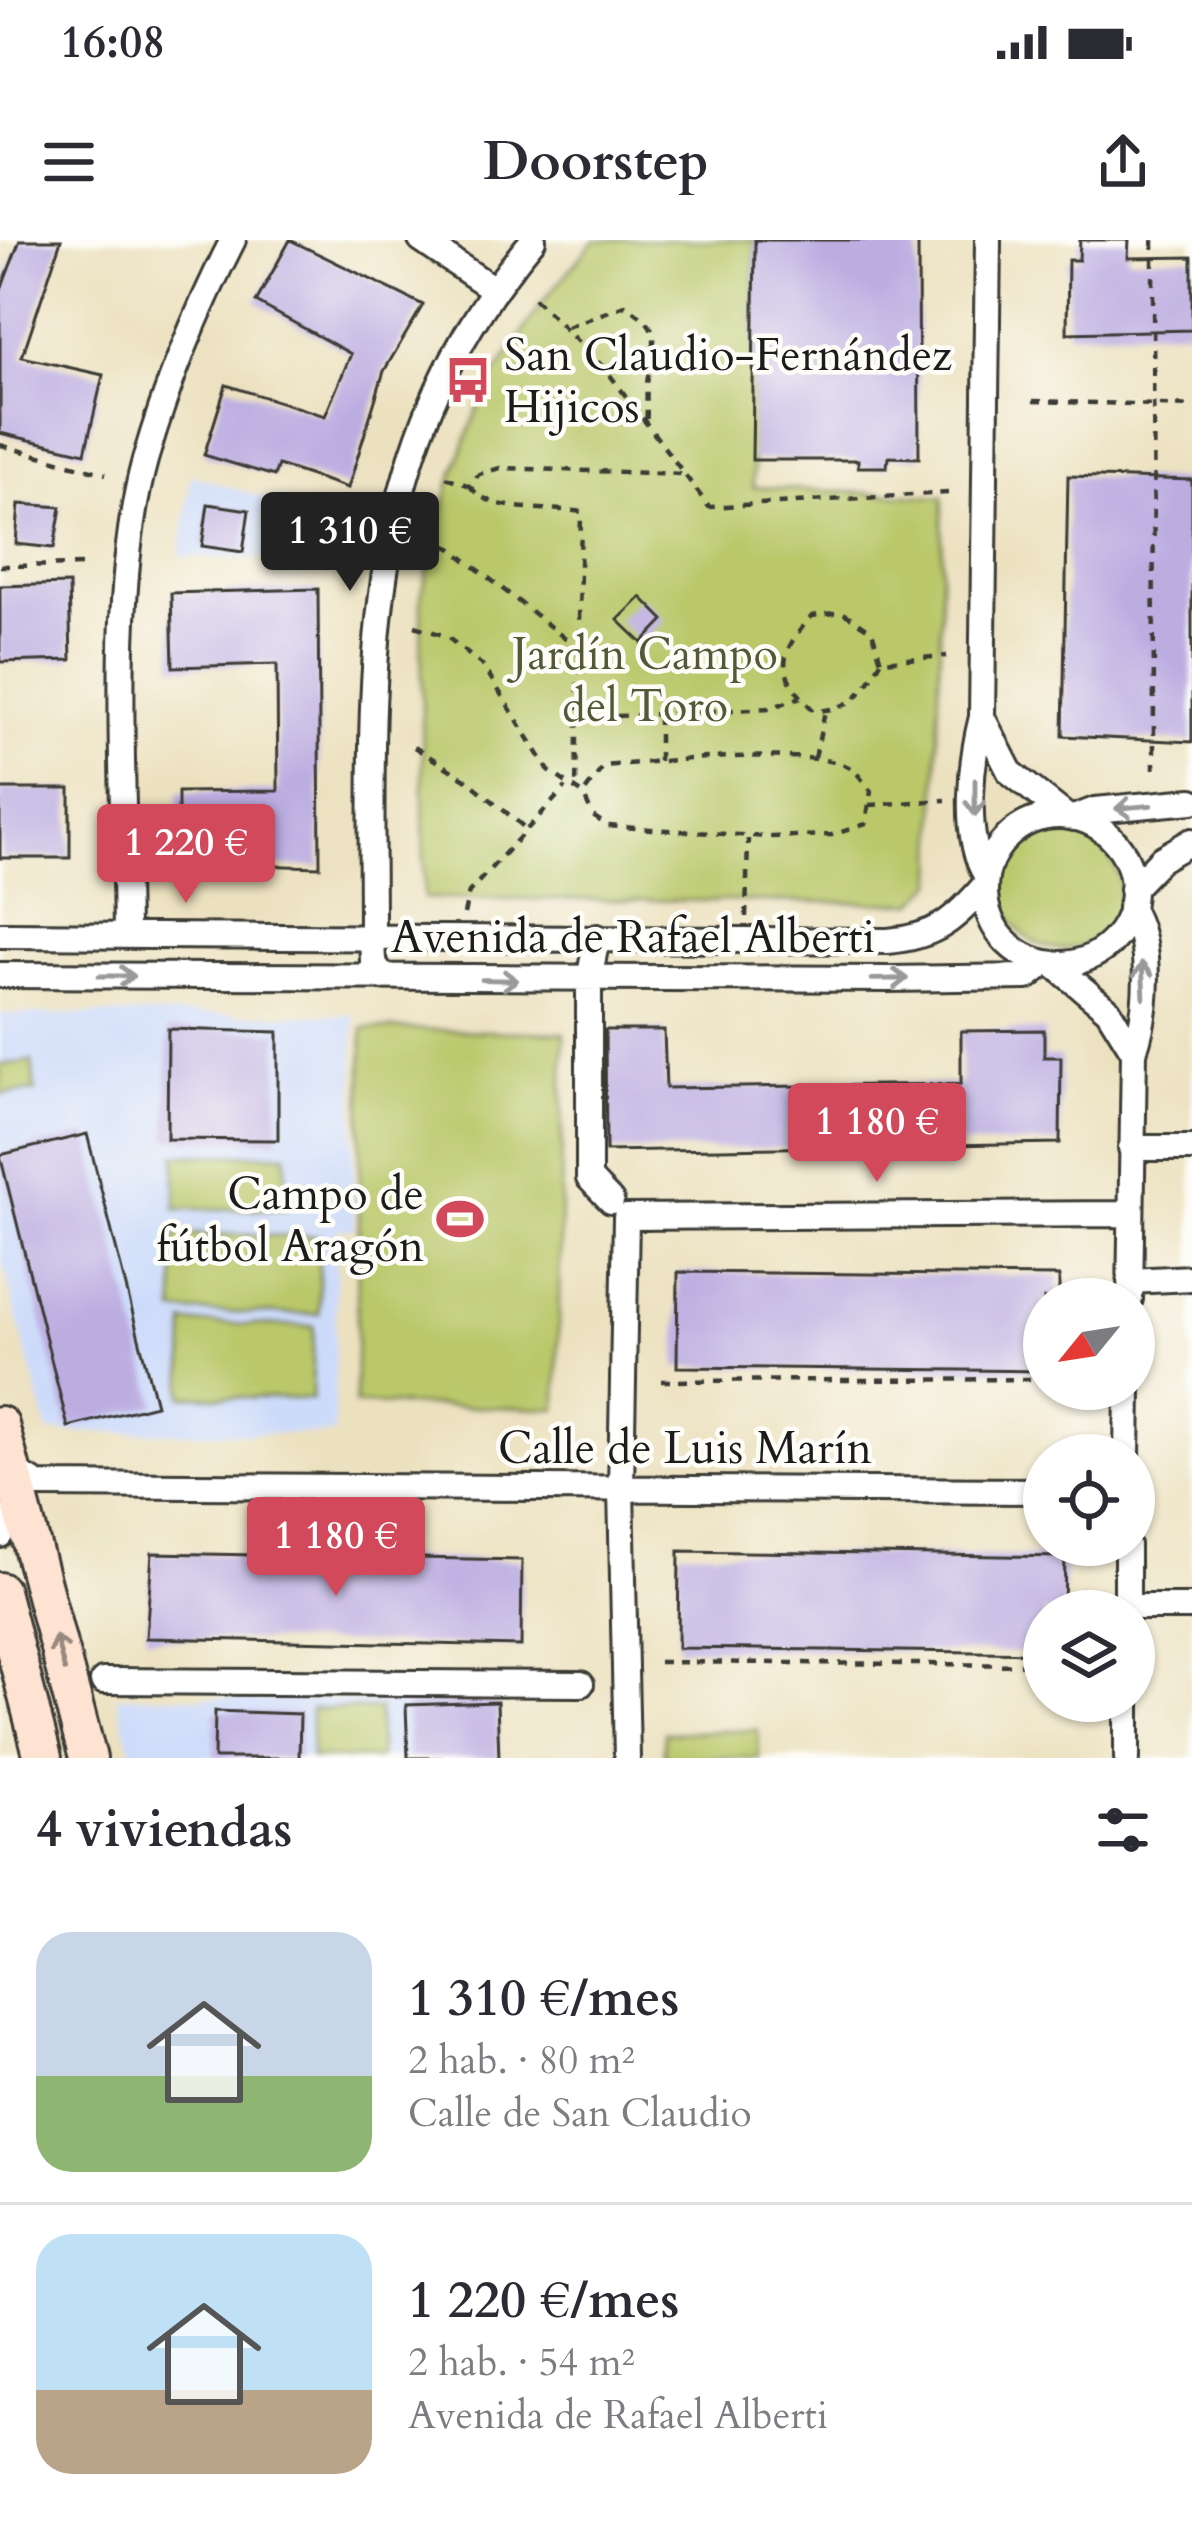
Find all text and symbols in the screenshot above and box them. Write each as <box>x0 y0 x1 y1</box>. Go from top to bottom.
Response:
text: 16:08 <box>60 12 165 73</box>
text: Doorstep <box>483 126 709 199</box>
icon: menu <box>36 129 102 195</box>
icon: share <box>1090 129 1156 195</box>
place label: San Claudio-Fernández Hijicos <box>504 325 952 438</box>
bus stop icon: San Claudio-Fernández Hijicos <box>443 355 493 405</box>
pin: 1 310 € <box>239 492 461 594</box>
text: 1 310 € <box>288 504 412 557</box>
park label: Jardín Campo del Toro <box>506 624 778 737</box>
one-way arrow <box>964 778 986 817</box>
one-way arrow <box>1114 796 1153 819</box>
pin: 1 220 € <box>75 804 297 906</box>
text: 1 220 € <box>124 816 248 869</box>
street label: Avenida de Rafael Alberti <box>391 907 875 968</box>
one-way arrow <box>1131 961 1154 1000</box>
one-way arrow <box>97 964 136 987</box>
one-way arrow <box>480 968 519 991</box>
one-way arrow <box>870 968 909 991</box>
pin: 1 180 € <box>766 1083 988 1185</box>
text: 1 180 € <box>815 1095 939 1148</box>
place label: Campo de fútbol Aragón <box>156 1164 424 1277</box>
sports icon: Campo de fútbol Aragón <box>435 1194 485 1244</box>
north arrow <box>1023 1278 1155 1410</box>
map controls <box>1023 1278 1155 1722</box>
street label: Calle de Luis Marín <box>498 1418 872 1479</box>
button: locate <box>1023 1434 1155 1566</box>
pin: 1 180 € <box>225 1497 447 1599</box>
text: 1 180 € <box>274 1509 398 1562</box>
button: layers <box>1023 1590 1155 1722</box>
one-way arrow <box>47 1634 69 1672</box>
text: 4 viviendas <box>36 1795 292 1865</box>
icon: filters <box>1090 1797 1156 1863</box>
text: 1 310 €/mes <box>408 1964 679 2034</box>
icon: home <box>132 1980 276 2124</box>
text: 2 hab. · 80 m² <box>408 2034 635 2087</box>
text: Calle de San Claudio <box>408 2087 751 2140</box>
text: 1 220 €/mes <box>408 2266 679 2336</box>
icon: home <box>132 2282 276 2426</box>
text: 2 hab. · 54 m² <box>408 2336 635 2389</box>
text: Avenida de Rafael Alberti <box>408 2389 828 2442</box>

